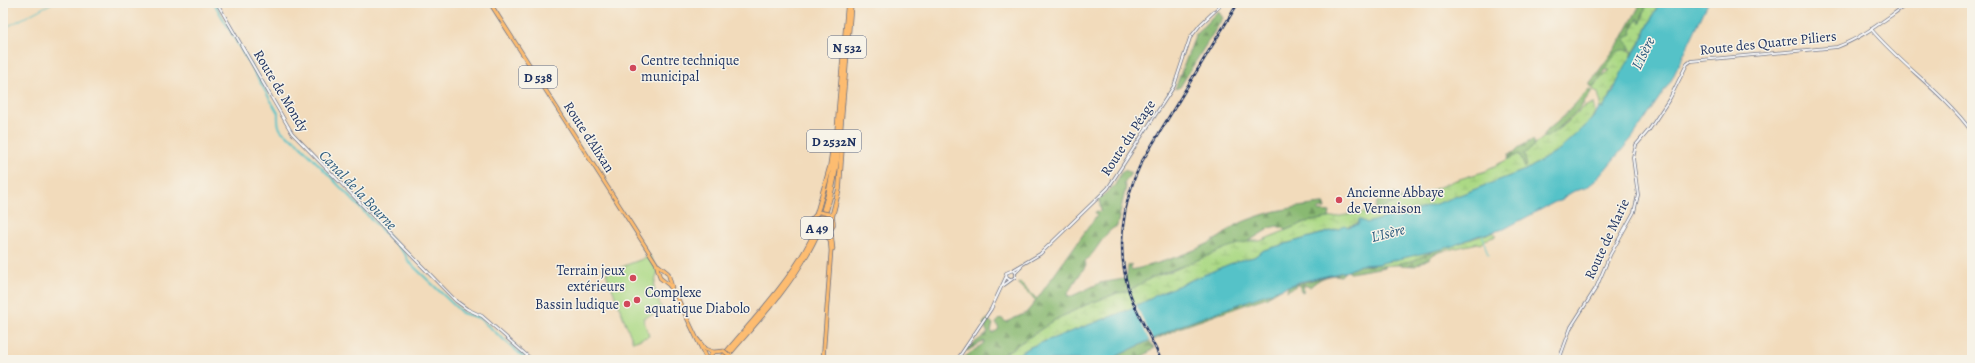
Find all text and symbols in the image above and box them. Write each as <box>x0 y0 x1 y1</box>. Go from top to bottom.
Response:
street label: Route des Quatre Piliers <box>1699 26 1837 60</box>
water label: L'Isère <box>1627 33 1660 73</box>
road number: N 532 <box>828 36 866 58</box>
street label: Route de Mondy <box>249 46 313 136</box>
place label: Centre technique municipal <box>641 51 739 86</box>
marker: Centre technique municipal <box>628 63 638 73</box>
road number: D 538 <box>519 66 557 88</box>
street label: Route du Péage <box>1096 96 1160 180</box>
street label: Route d'Alixan <box>559 98 619 176</box>
road number: D 2532N <box>807 130 861 152</box>
water label: Canal de la Bourne <box>315 146 402 235</box>
place label: Ancienne Abbaye de Vernaison <box>1346 183 1444 218</box>
marker: Ancienne Abbaye de Vernaison <box>1334 195 1344 205</box>
street label: Route de Marie <box>1580 196 1634 282</box>
road number: A 49 <box>801 217 833 239</box>
water label: L'Isère <box>1369 219 1408 247</box>
place label: Terrain jeux extérieurs <box>556 261 625 296</box>
marker: Terrain jeux extérieurs <box>628 273 638 283</box>
place label: Complexe aquatique Diabolo <box>645 283 750 318</box>
place label: Bassin ludique <box>535 295 619 314</box>
marker: Complexe aquatique Diabolo <box>632 295 642 305</box>
marker: Bassin ludique <box>622 299 632 309</box>

